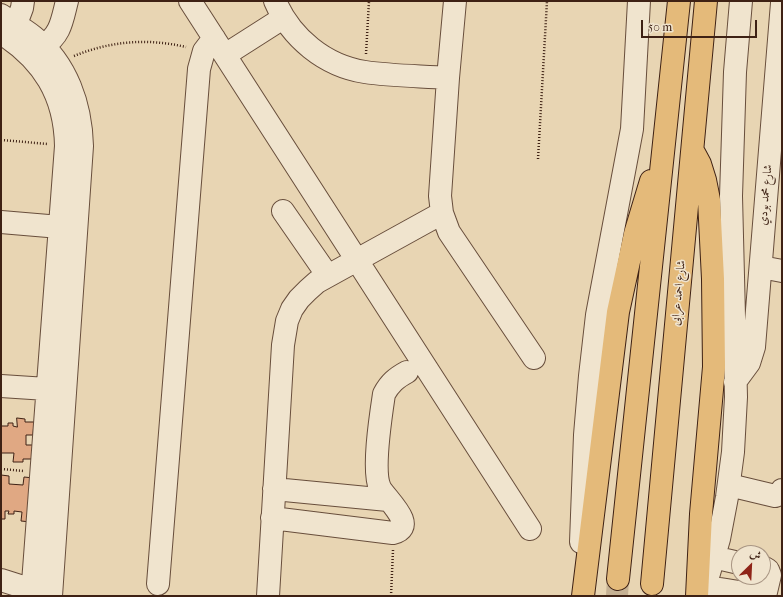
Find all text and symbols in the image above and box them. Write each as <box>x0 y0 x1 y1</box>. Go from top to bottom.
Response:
scale bar <box>643 12 759 38</box>
text: 50 m <box>648 20 672 34</box>
street label: شارع محمد بودي <box>756 164 776 226</box>
street label: شارع احمد عرابى <box>669 260 689 326</box>
north arrow <box>731 545 771 585</box>
text: ش <box>748 546 763 563</box>

